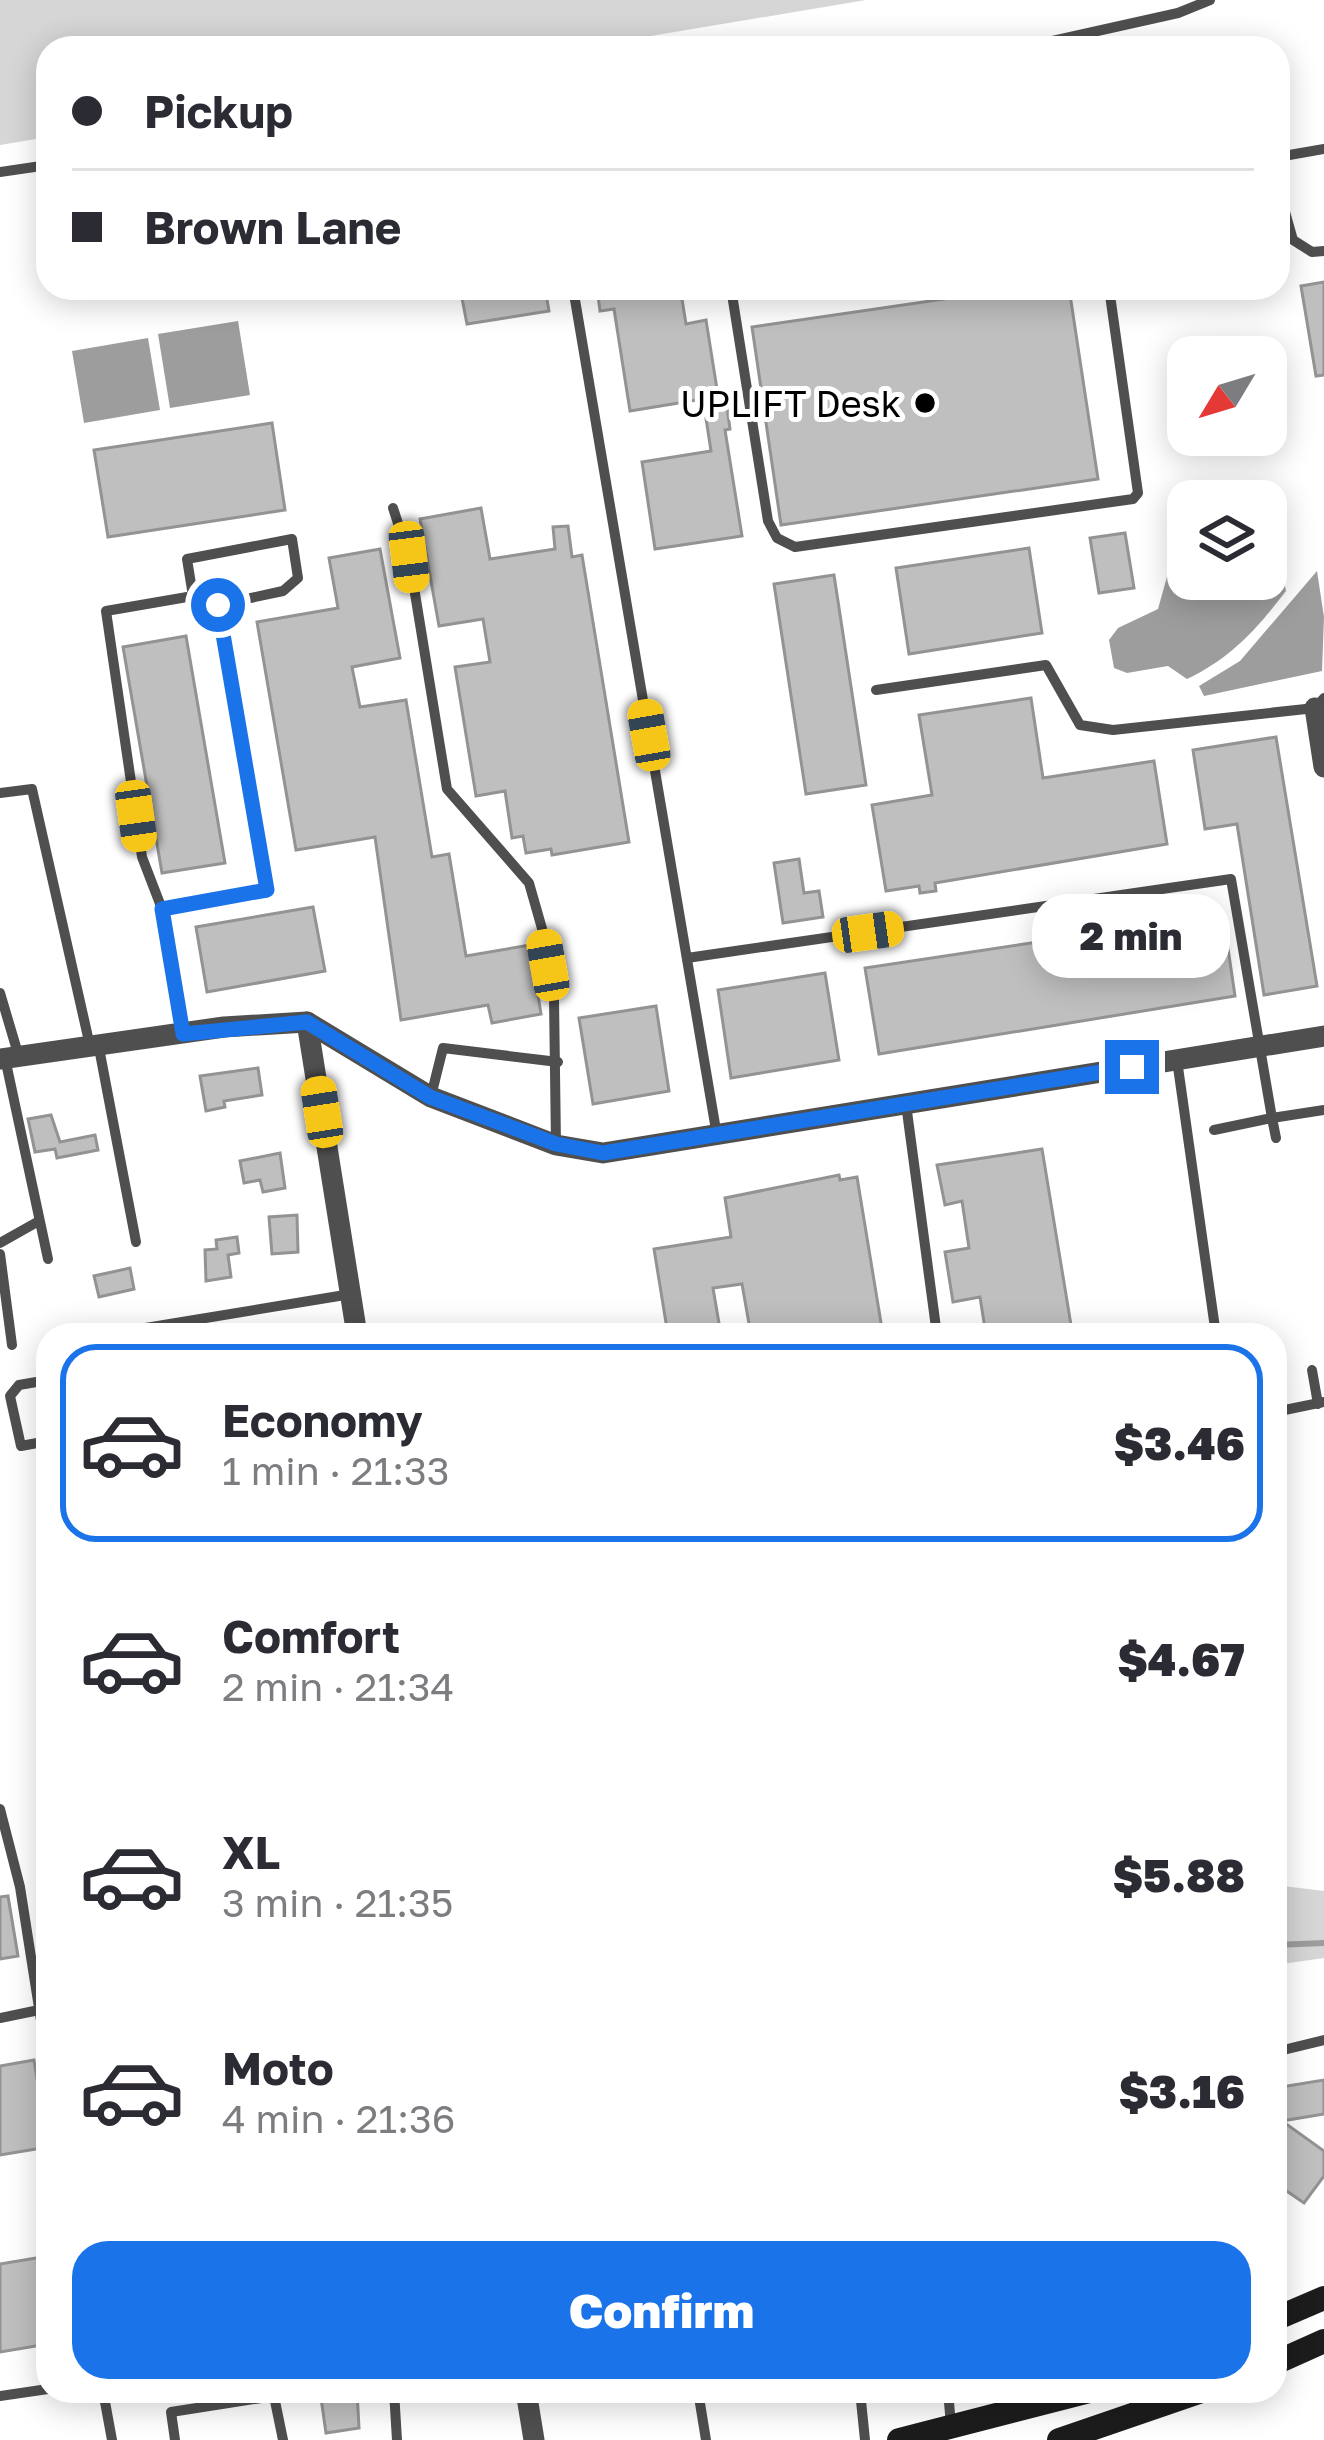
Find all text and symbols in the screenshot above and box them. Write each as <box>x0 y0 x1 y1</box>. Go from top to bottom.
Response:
text: Pickup <box>144 84 293 138</box>
text: Brown Lane <box>144 200 401 254</box>
north arrow <box>1167 336 1287 456</box>
map controls <box>1167 336 1287 600</box>
place label: UPLIFT Desk <box>680 382 901 425</box>
marker: UPLIFT Desk <box>912 390 938 416</box>
button: layers <box>1167 480 1287 600</box>
car <box>387 519 431 595</box>
route start <box>191 578 245 632</box>
car <box>625 696 673 774</box>
car <box>113 778 159 854</box>
callout: 2 min <box>1033 893 1231 977</box>
car <box>830 909 906 955</box>
text: 2 min <box>1080 912 1182 959</box>
car <box>524 926 572 1004</box>
route end <box>1105 1040 1159 1094</box>
car <box>299 1074 345 1150</box>
icon: car <box>78 1389 186 1497</box>
text: Economy <box>222 1393 423 1447</box>
text: $3.46 <box>1114 1416 1245 1470</box>
text: 1 min · 21:33 <box>222 1447 450 1494</box>
icon: car <box>78 1605 186 1713</box>
text: Comfort <box>222 1609 400 1663</box>
text: $4.67 <box>1118 1632 1245 1686</box>
text: 2 min · 21:34 <box>222 1663 454 1710</box>
icon: car <box>78 1821 186 1929</box>
text: XL <box>222 1825 280 1879</box>
text: $5.88 <box>1113 1848 1245 1902</box>
text: 3 min · 21:35 <box>222 1879 453 1926</box>
icon: car <box>78 2037 186 2145</box>
text: Moto <box>222 2041 334 2095</box>
text: $3.16 <box>1119 2064 1245 2118</box>
text: 4 min · 21:36 <box>222 2095 455 2142</box>
button: Confirm <box>72 2241 1251 2379</box>

